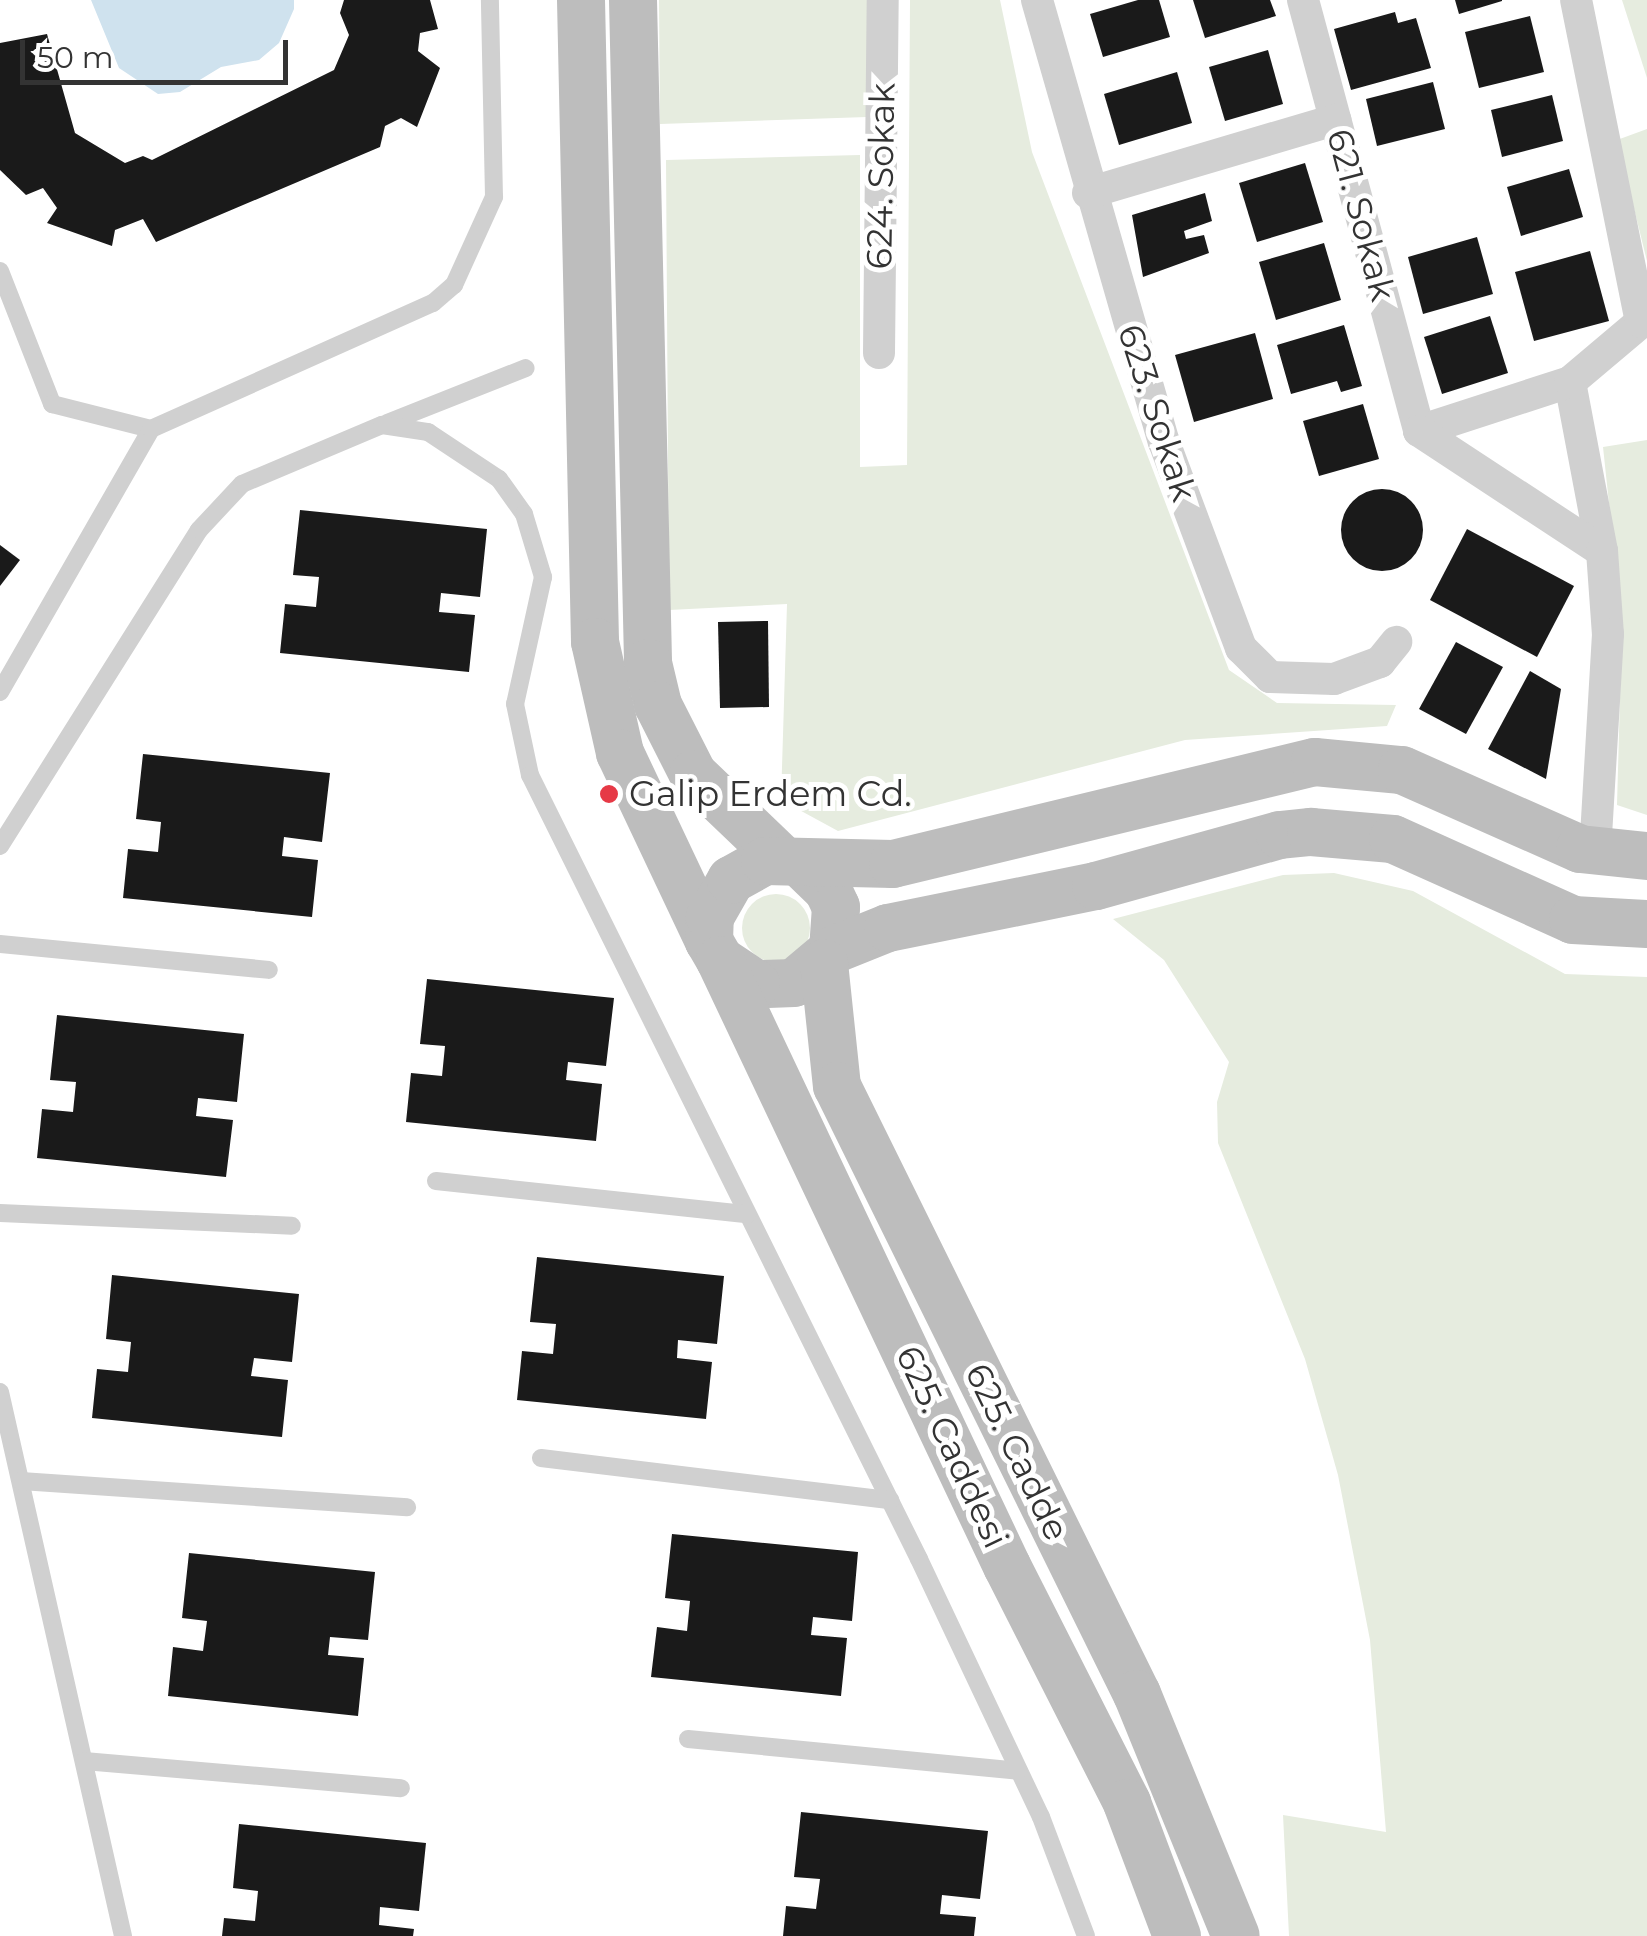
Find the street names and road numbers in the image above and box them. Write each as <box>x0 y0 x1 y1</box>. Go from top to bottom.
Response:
street label: 624. Sokak <box>858 82 904 270</box>
street label: 621. Sokak <box>1318 125 1404 305</box>
street label: 623. Sokak <box>1109 319 1205 507</box>
street label: 625. Caddesi <box>887 1339 1017 1555</box>
street label: 625. Cadde <box>956 1357 1078 1547</box>

